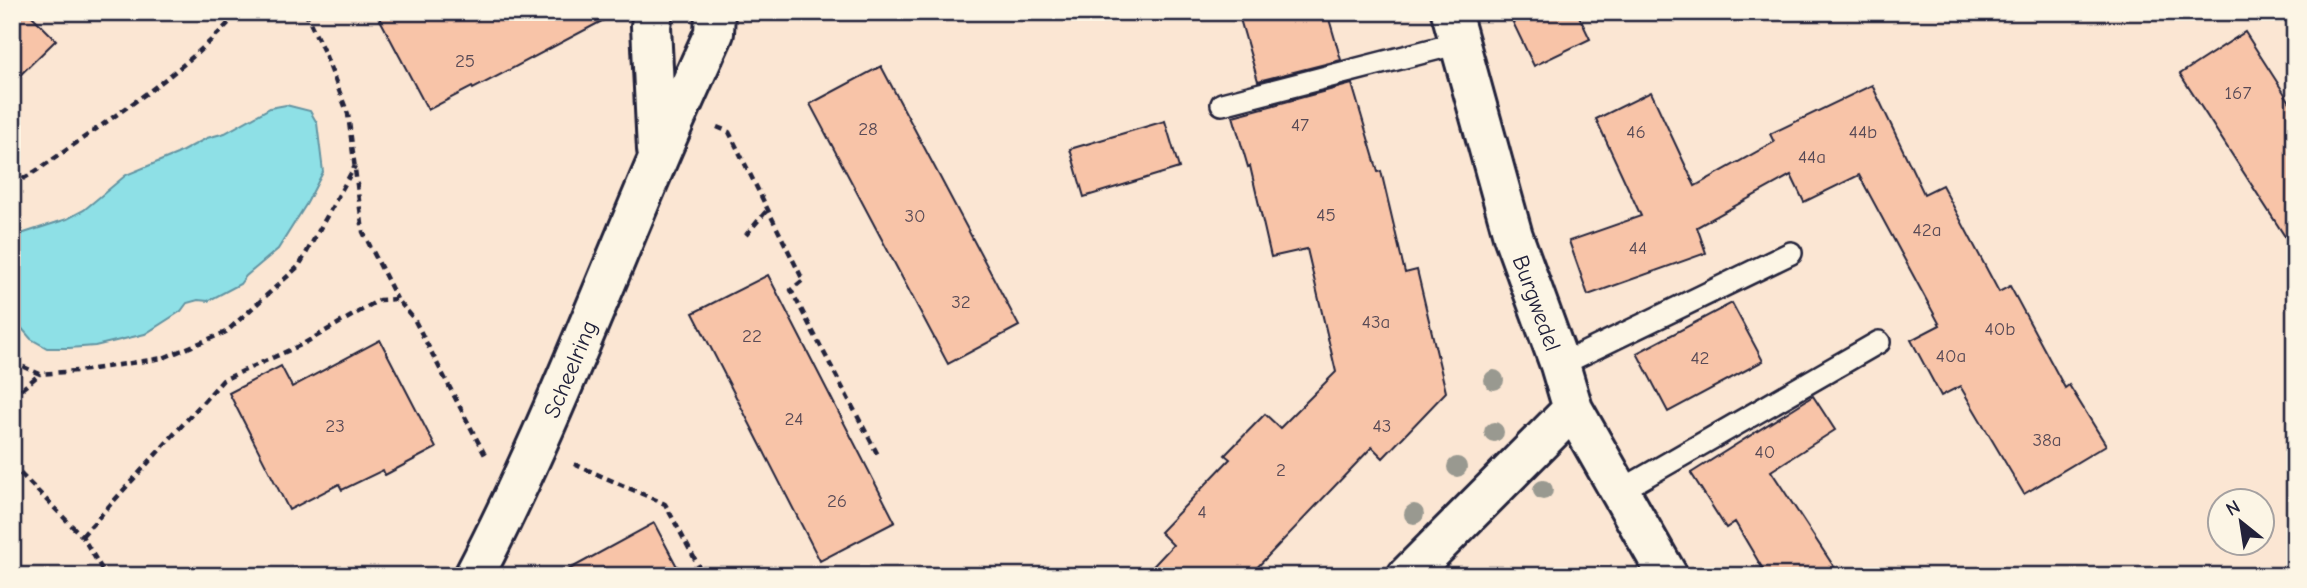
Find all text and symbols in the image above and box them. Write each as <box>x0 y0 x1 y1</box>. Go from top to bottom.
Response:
house number: 25 <box>455 50 475 72</box>
house number: 167 <box>2225 82 2251 104</box>
house number: 47 <box>1291 114 1309 136</box>
house number: 28 <box>858 118 878 140</box>
house number: 46 <box>1626 121 1646 143</box>
house number: 44b <box>1849 121 1877 143</box>
house number: 44a <box>1798 146 1826 168</box>
house number: 45 <box>1316 204 1336 226</box>
house number: 30 <box>904 205 926 227</box>
house number: 42a <box>1913 219 1941 241</box>
house number: 44 <box>1629 237 1647 259</box>
street label: Burgwedel <box>1507 251 1566 355</box>
house number: 32 <box>951 291 971 313</box>
house number: 43a <box>1362 311 1390 333</box>
street label: Scheelring <box>538 316 603 422</box>
house number: 40b <box>1985 318 2015 340</box>
house number: 22 <box>742 325 762 347</box>
house number: 40a <box>1936 345 1966 367</box>
house number: 42 <box>1690 347 1710 369</box>
house number: 24 <box>784 408 804 430</box>
house number: 23 <box>325 415 345 437</box>
house number: 43 <box>1373 415 1391 437</box>
house number: 38a <box>2032 429 2062 451</box>
house number: 40 <box>1755 441 1775 463</box>
house number: 2 <box>1276 459 1286 481</box>
north arrow <box>2206 486 2276 556</box>
house number: 26 <box>827 490 847 512</box>
text: N <box>2222 496 2244 521</box>
house number: 4 <box>1197 501 1207 523</box>

